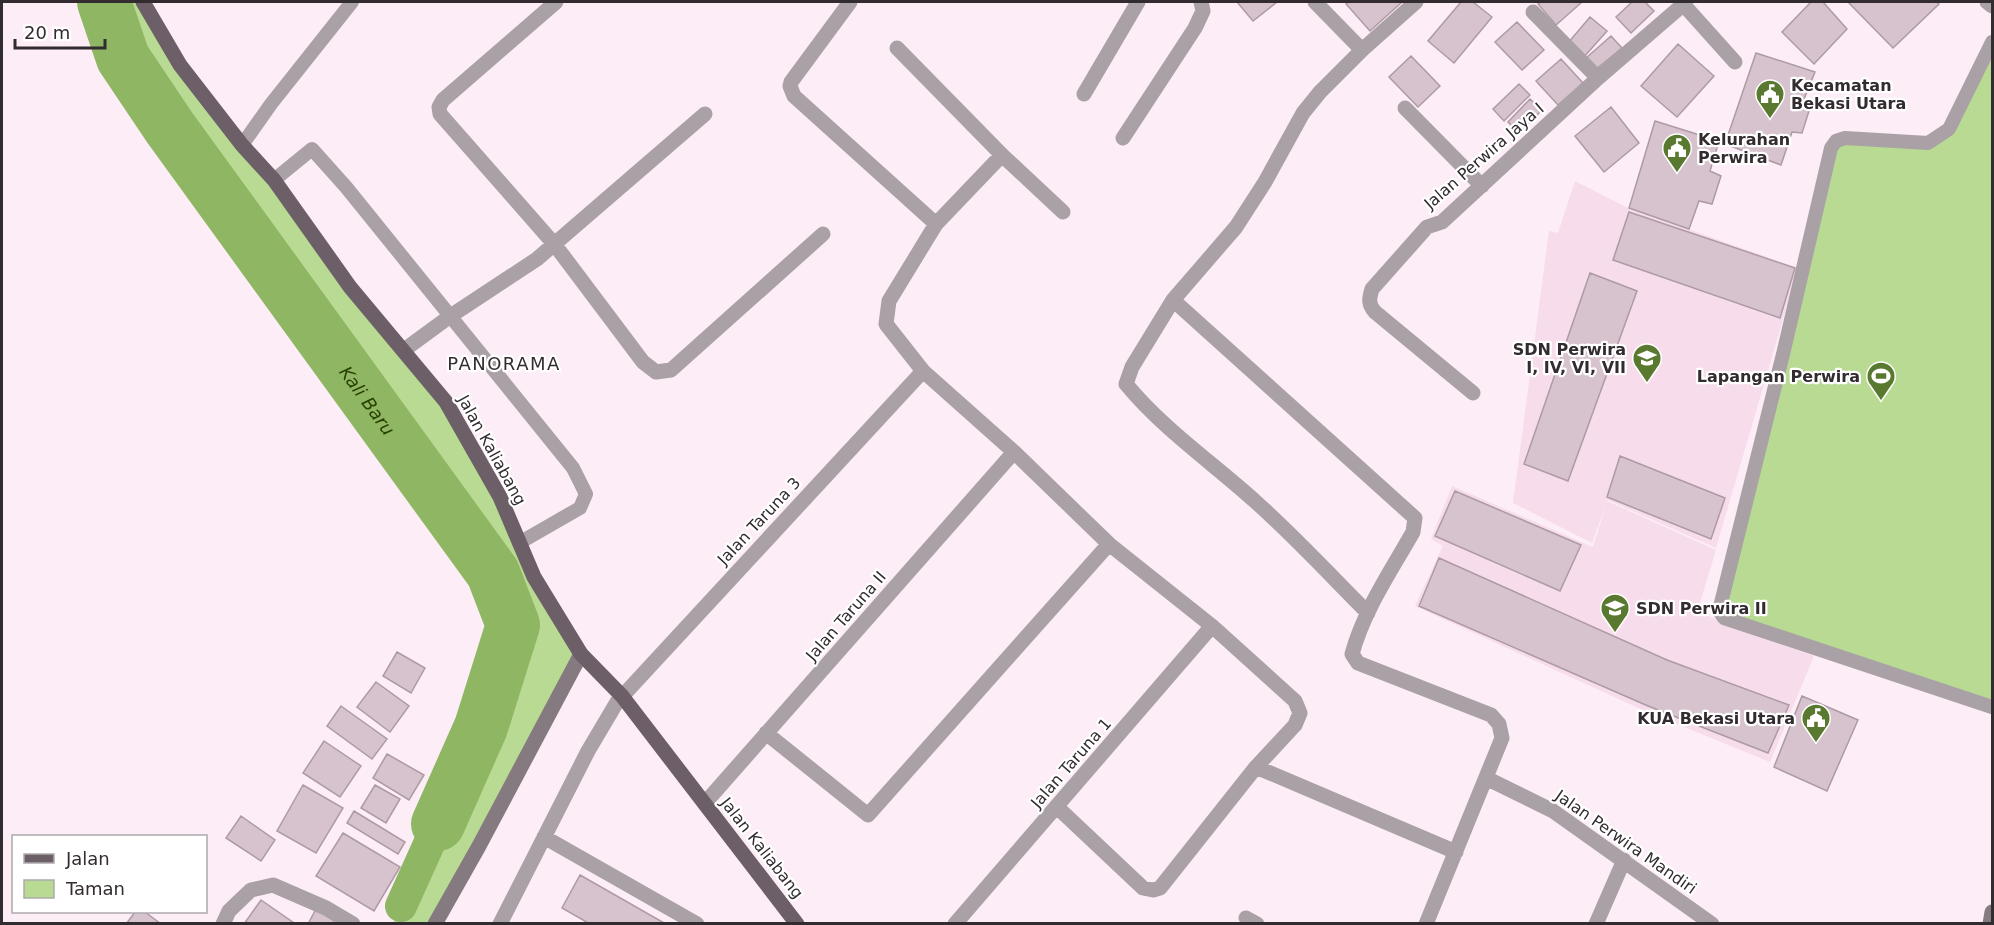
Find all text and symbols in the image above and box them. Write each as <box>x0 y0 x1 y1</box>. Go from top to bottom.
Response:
scale bar <box>15 12 105 50</box>
text: 20 m <box>24 22 70 43</box>
place label: Kecamatan Bekasi Utara <box>1791 76 1906 113</box>
public building icon: Kecamatan Bekasi Utara <box>1754 78 1786 120</box>
street label: Jalan Perwira Jaya I <box>1420 99 1548 214</box>
place label: Kelurahan Perwira <box>1698 130 1790 167</box>
public building icon: Kelurahan Perwira <box>1661 132 1693 174</box>
place label: SDN Perwira I, IV, VI, VII <box>1513 340 1626 377</box>
school or university icon: SDN Perwira I, IV, VI, VII <box>1631 342 1663 384</box>
district label: PANORAMA <box>447 353 561 374</box>
sports icon: Lapangan Perwira <box>1865 360 1897 402</box>
water label: Kali Baru <box>336 362 400 439</box>
place label: Lapangan Perwira <box>1697 367 1860 386</box>
street label: Jalan Kaliabang <box>453 391 530 508</box>
street label: Jalan Taruna 3 <box>713 473 804 569</box>
street label: Jalan Taruna II <box>801 567 890 665</box>
school or university icon: SDN Perwira II <box>1599 592 1631 634</box>
place label: SDN Perwira II <box>1636 599 1767 618</box>
public building icon: KUA Bekasi Utara <box>1800 702 1832 744</box>
place label: KUA Bekasi Utara <box>1637 709 1795 728</box>
street label: Jalan Taruna 1 <box>1026 714 1115 813</box>
street label: Jalan Perwira Mandiri <box>1551 785 1700 898</box>
street label: Jalan Kaliabang <box>716 793 807 902</box>
legend <box>12 835 207 913</box>
text: Jalan <box>65 848 110 869</box>
text: Taman <box>65 878 125 899</box>

